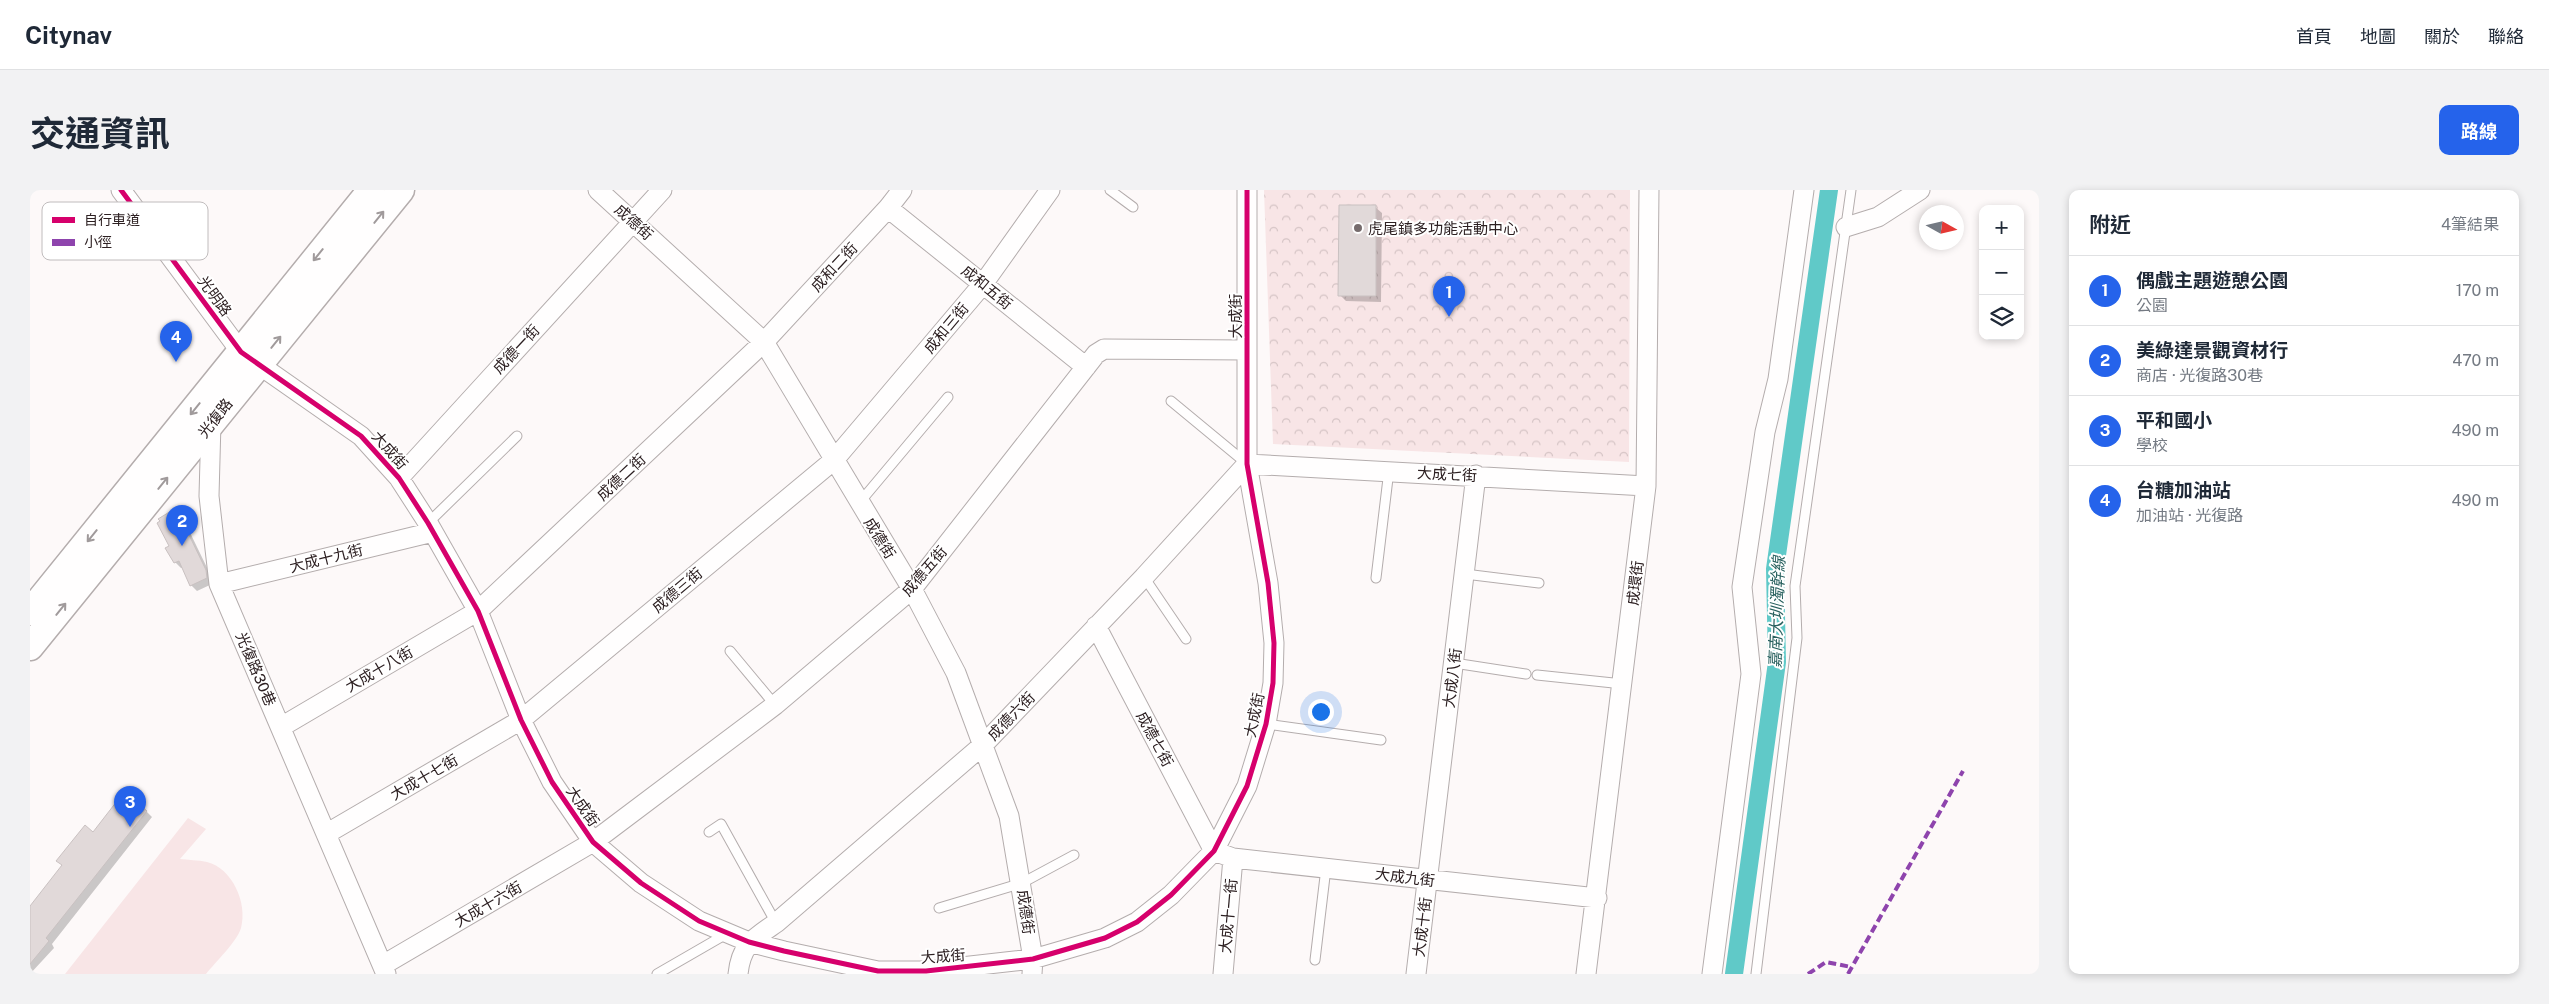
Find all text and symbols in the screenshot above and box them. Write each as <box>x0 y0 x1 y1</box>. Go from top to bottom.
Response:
text: Citynav <box>25 21 112 49</box>
text: 首頁 <box>2296 26 2332 47</box>
text: 地圖 <box>2360 26 2396 47</box>
text: 關於 <box>2424 26 2460 47</box>
text: 聯絡 <box>2488 26 2524 47</box>
button: 路線 <box>2439 105 2519 155</box>
text: 交通資訊 <box>30 113 170 154</box>
street label: 成德街 <box>612 201 656 243</box>
legend <box>42 202 208 260</box>
north arrow <box>1919 205 1964 250</box>
map controls <box>1979 205 2024 340</box>
button: + <box>1979 205 2024 250</box>
one-way arrow <box>373 211 384 224</box>
text: 自行車道 <box>84 212 140 228</box>
text: 附近 <box>2089 212 2131 237</box>
text: 4筆結果 <box>2441 215 2499 234</box>
place label: 虎尾鎮多功能活動中心 <box>1368 220 1518 237</box>
marker: 虎尾鎮多功能活動中心 <box>1352 222 1364 234</box>
text: 小徑 <box>84 234 112 250</box>
street label: 成和二街 <box>807 239 861 295</box>
one-way arrow <box>313 248 324 261</box>
button: − <box>1979 250 2024 295</box>
street label: 成和五街 <box>958 262 1016 312</box>
text: 偶戲主題遊憩公園 <box>2136 269 2288 291</box>
street label: 光明路 <box>195 273 235 319</box>
pin: 1 <box>1433 276 1465 317</box>
text: 1 <box>2102 281 2108 300</box>
text: 170 m <box>2456 281 2499 300</box>
street label: 大成街 <box>1227 293 1244 339</box>
button: layers <box>1979 295 2024 340</box>
text: 公園 <box>2136 296 2168 315</box>
street label: 成和三街 <box>920 300 972 356</box>
pin: 4 <box>160 321 192 362</box>
street label: 成德一街 <box>489 321 543 377</box>
one-way arrow <box>270 336 281 349</box>
text: 美綠達景觀資材行 <box>2136 339 2288 361</box>
text: 2 <box>2100 351 2110 370</box>
text: 470 m <box>2452 351 2499 370</box>
text: 商店 · 光復路30巷 <box>2136 366 2263 385</box>
street label: 光復路 <box>194 395 236 441</box>
one-way arrow <box>189 403 200 416</box>
text: 平和國小 <box>2136 409 2212 431</box>
text: 3 <box>2100 421 2110 440</box>
text: 490 m <box>2452 421 2499 440</box>
street label: 大成街 <box>369 427 411 473</box>
text: 學校 <box>2136 436 2168 455</box>
street label: 成德二街 <box>593 450 649 504</box>
street label: 大成七街 <box>1417 464 1477 484</box>
one-way arrow <box>158 477 169 490</box>
text: 台糖加油站 <box>2136 479 2231 501</box>
text: 4 <box>2100 491 2110 510</box>
text: 490 m <box>2452 491 2499 510</box>
pin: 2 <box>166 505 198 546</box>
text: 加油站 · 光復路 <box>2136 506 2243 525</box>
street label: 成德街 <box>861 514 899 562</box>
one-way arrow <box>87 529 98 542</box>
street label: 大成十九街 <box>288 541 364 575</box>
street label: 成德五街 <box>898 543 950 599</box>
water label: 嘉南大圳濁幹線 <box>1766 554 1789 668</box>
street label: 成環街 <box>1624 560 1646 606</box>
street label: 成德三街 <box>649 564 705 616</box>
one-way arrow <box>55 603 66 616</box>
street label: 光復路30巷 <box>233 630 279 708</box>
street label: 大成十八街 <box>342 643 416 695</box>
street label: 大成八街 <box>1440 647 1464 709</box>
street label: 成德六街 <box>984 689 1038 743</box>
street label: 大成街 <box>1241 691 1267 739</box>
your location <box>1308 699 1334 725</box>
street label: 成德七街 <box>1133 709 1177 769</box>
street label: 大成十七街 <box>387 751 461 803</box>
street label: 大成街 <box>563 783 603 829</box>
pin: 3 <box>114 786 146 827</box>
street label: 大成九街 <box>1374 865 1436 889</box>
street label: 大成十六街 <box>451 878 525 930</box>
street label: 大成十一街 <box>1216 878 1240 954</box>
street label: 成德街 <box>1014 889 1038 935</box>
street label: 大成十街 <box>1410 896 1434 958</box>
street label: 大成街 <box>920 946 966 966</box>

